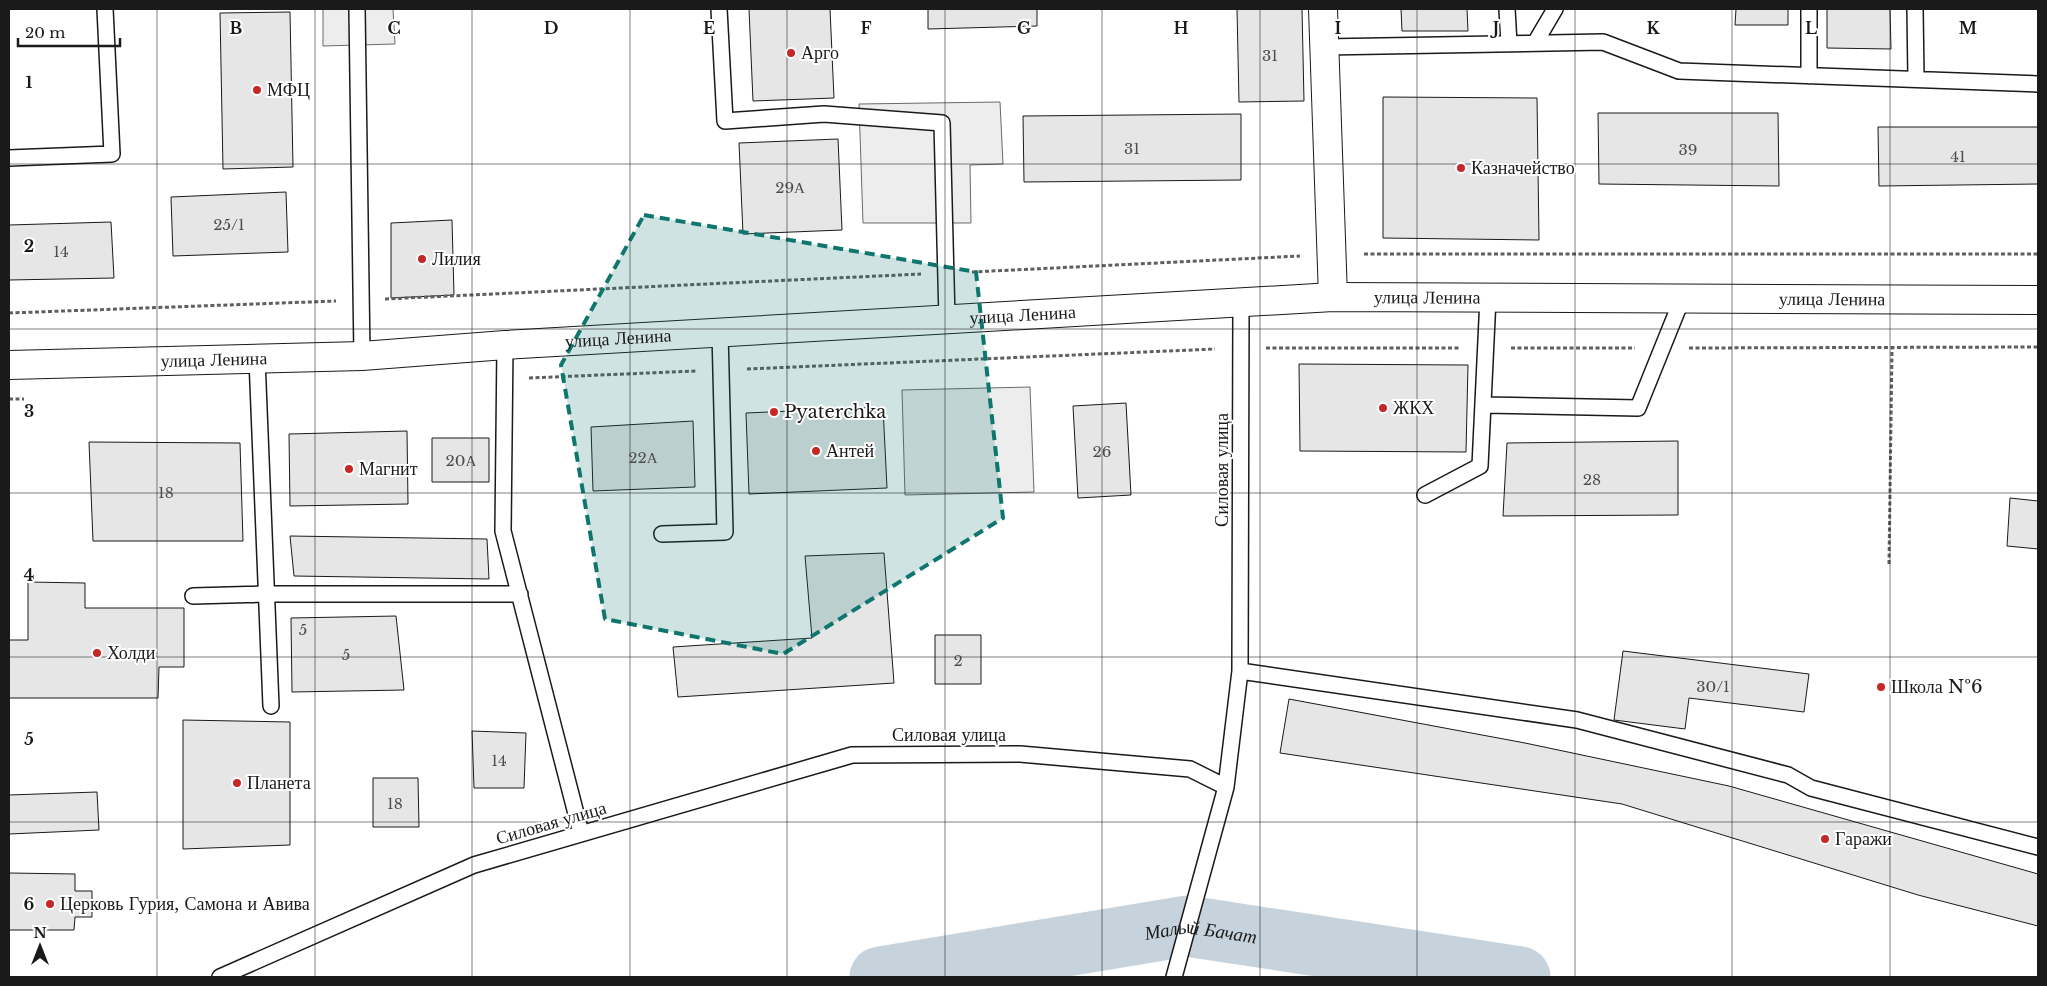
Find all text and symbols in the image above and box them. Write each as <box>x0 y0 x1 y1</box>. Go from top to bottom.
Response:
scale bar <box>18 15 120 47</box>
text: B <box>230 18 243 38</box>
text: C <box>387 18 401 38</box>
text: D <box>544 18 558 38</box>
text: E <box>703 18 715 38</box>
text: F <box>860 18 872 38</box>
text: G <box>1017 18 1031 38</box>
text: H <box>1173 18 1189 38</box>
text: I <box>1335 18 1342 38</box>
text: J <box>1490 18 1499 38</box>
text: K <box>1646 18 1660 38</box>
text: L <box>1805 18 1817 38</box>
text: M <box>1959 18 1977 38</box>
text: 20 m <box>25 23 65 42</box>
place label: Арго <box>801 42 839 64</box>
house number: 31 <box>1262 46 1278 65</box>
marker: Арго <box>785 47 797 59</box>
text: 1 <box>26 72 33 92</box>
place label: МФЦ <box>267 79 310 101</box>
marker: МФЦ <box>251 84 263 96</box>
house number: 31 <box>1124 139 1140 158</box>
house number: 39 <box>1679 140 1697 159</box>
house number: 41 <box>1950 147 1966 166</box>
place label: Казначейство <box>1471 157 1575 179</box>
marker: Казначейство <box>1455 162 1467 174</box>
house number: 29А <box>775 178 805 197</box>
house number: 25/1 <box>213 215 245 234</box>
text: 2 <box>24 236 34 256</box>
house number: 14 <box>53 242 69 261</box>
place label: Лилия <box>432 248 481 270</box>
marker: Лилия <box>416 253 428 265</box>
street label: улица Ленина <box>1374 286 1480 309</box>
street label: улица Ленина <box>1779 288 1885 310</box>
street label: улица Ленина <box>969 301 1076 329</box>
street label: улица Ленина <box>564 324 672 353</box>
street label: улица Ленина <box>160 347 268 372</box>
place label: ЖКХ <box>1393 397 1434 419</box>
text: 3 <box>24 401 34 421</box>
place label: Pyaterchka <box>784 401 886 423</box>
marker: ЖКХ <box>1377 402 1389 414</box>
marker: Pyaterchka <box>768 406 780 418</box>
street label: Силовая улица <box>1211 413 1233 527</box>
place label: Антей <box>826 440 874 462</box>
house number: 26 <box>1093 442 1111 461</box>
marker: Антей <box>810 445 822 457</box>
house number: 22А <box>628 448 658 467</box>
house number: 20А <box>446 451 477 470</box>
place label: Магнит <box>359 458 418 480</box>
marker: Магнит <box>343 463 355 475</box>
house number: 28 <box>1583 470 1601 489</box>
house number: 18 <box>158 483 174 502</box>
text: 4 <box>24 565 34 585</box>
house number: 5 <box>299 620 307 639</box>
place label: Холди <box>107 642 156 664</box>
house number: 5 <box>342 645 350 664</box>
marker: Холди <box>91 647 103 659</box>
house number: 2 <box>953 651 963 670</box>
place label: Школа №6 <box>1891 676 1983 698</box>
house number: 30/1 <box>1696 677 1730 696</box>
marker: Школа №6 <box>1875 681 1887 693</box>
street label: Силовая улица <box>892 724 1006 746</box>
text: 5 <box>24 729 34 749</box>
house number: 14 <box>491 751 507 770</box>
place label: Планета <box>247 772 311 794</box>
marker: Планета <box>231 777 243 789</box>
house number: 18 <box>387 794 403 813</box>
street label: Силовая улица <box>493 797 609 849</box>
place label: Гаражи <box>1835 828 1892 850</box>
marker: Гаражи <box>1819 833 1831 845</box>
place label: Церковь Гурия, Самона и Авива <box>60 893 310 915</box>
text: 6 <box>24 894 35 914</box>
marker: Церковь Гурия, Самона и Авива <box>44 898 56 910</box>
water label: Малый Бачат <box>1142 914 1259 948</box>
north arrow <box>15 921 65 971</box>
text: N <box>33 924 47 942</box>

